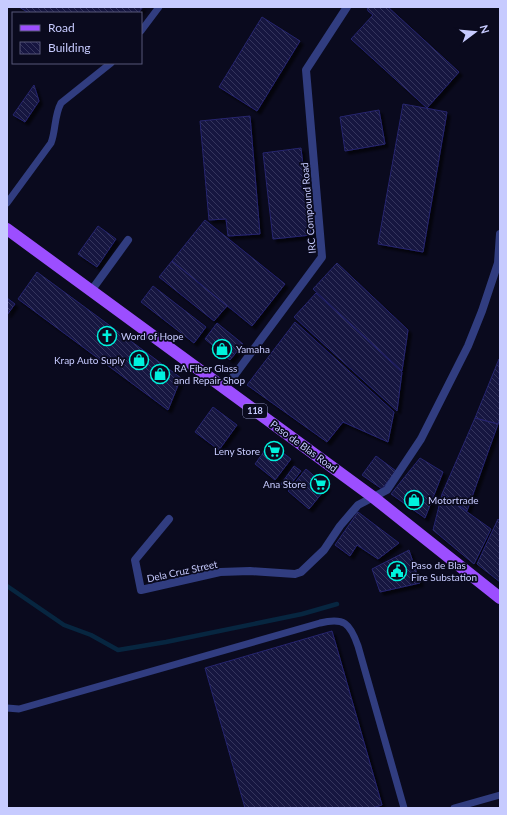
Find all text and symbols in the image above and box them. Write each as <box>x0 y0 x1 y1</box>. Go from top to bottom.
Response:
legend <box>12 12 142 64</box>
north arrow <box>455 12 495 52</box>
text: Road <box>48 20 75 35</box>
text: N <box>478 23 493 35</box>
text: Building <box>48 40 91 55</box>
street label: IRC Compound Road <box>298 162 318 254</box>
church icon: Word of Hope <box>96 325 118 347</box>
place label: Word of Hope <box>121 330 184 342</box>
shop icon: Yamaha <box>211 338 233 360</box>
place label: Yamaha <box>236 343 270 355</box>
shop icon: Krap Auto Suply <box>128 349 150 371</box>
place label: Krap Auto Suply <box>54 354 126 366</box>
place label: RA Fiber Glass and Repair Shop <box>174 362 245 386</box>
shop icon: RA Fiber Glass and Repair Shop <box>149 363 171 385</box>
road number: 118 <box>243 404 267 418</box>
street label: Paso de Blas Road <box>268 418 340 474</box>
supermarket icon: Leny Store <box>263 440 285 462</box>
place label: Leny Store <box>214 445 260 457</box>
supermarket icon: Ana Store <box>309 473 331 495</box>
place label: Ana Store <box>263 478 306 490</box>
shop icon: Motortrade <box>403 489 425 511</box>
place label: Motortrade <box>428 494 479 506</box>
street label: Dela Cruz Street <box>146 558 219 584</box>
place label: Paso de Blas Fire Substation <box>411 559 477 583</box>
public building icon: Paso de Blas Fire Substation <box>386 560 408 582</box>

